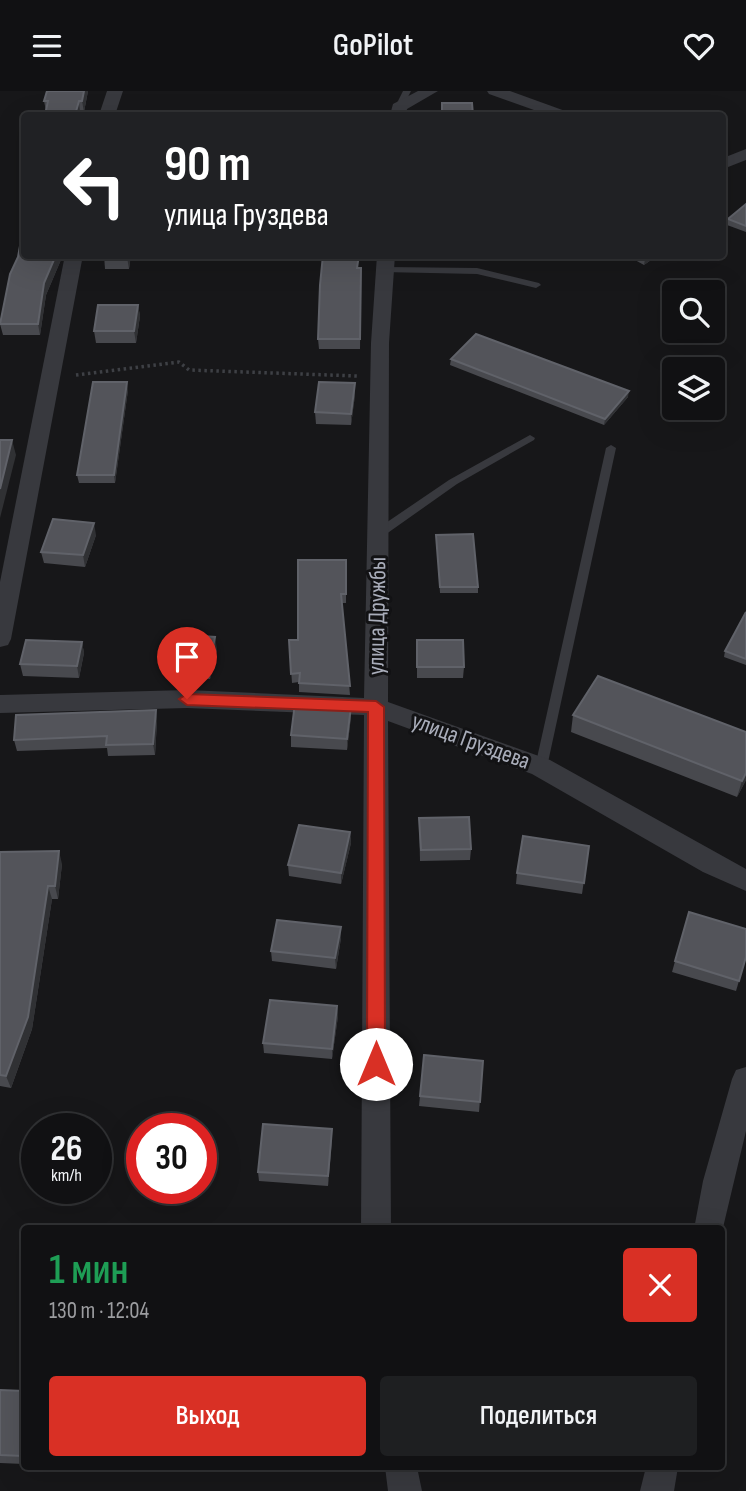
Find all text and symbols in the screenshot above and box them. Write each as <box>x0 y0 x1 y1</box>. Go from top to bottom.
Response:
text: GoPilot <box>333 26 413 65</box>
icon: menu <box>28 27 66 65</box>
icon: heart <box>680 27 718 65</box>
text: 90 m <box>164 136 251 195</box>
icon: left <box>49 140 140 231</box>
text: улица Груздева <box>164 196 329 235</box>
map controls <box>662 280 725 420</box>
button: search <box>662 280 725 343</box>
button: layers <box>662 357 725 420</box>
street label: улица Дружбы <box>361 557 393 675</box>
pin <box>157 627 217 699</box>
icon: arrive <box>168 638 206 676</box>
street label: улица Груздева <box>408 706 534 776</box>
position arrow <box>339 1027 413 1101</box>
speed limit sign: 30 <box>126 1113 217 1204</box>
text: 26 <box>51 1128 82 1171</box>
text: km/h <box>51 1165 82 1186</box>
text: 1 мин <box>49 1245 129 1296</box>
button: close <box>623 1248 697 1322</box>
text: 130 m · 12:04 <box>49 1297 149 1325</box>
button: Выход <box>49 1376 366 1456</box>
button: Поделиться <box>380 1376 697 1456</box>

